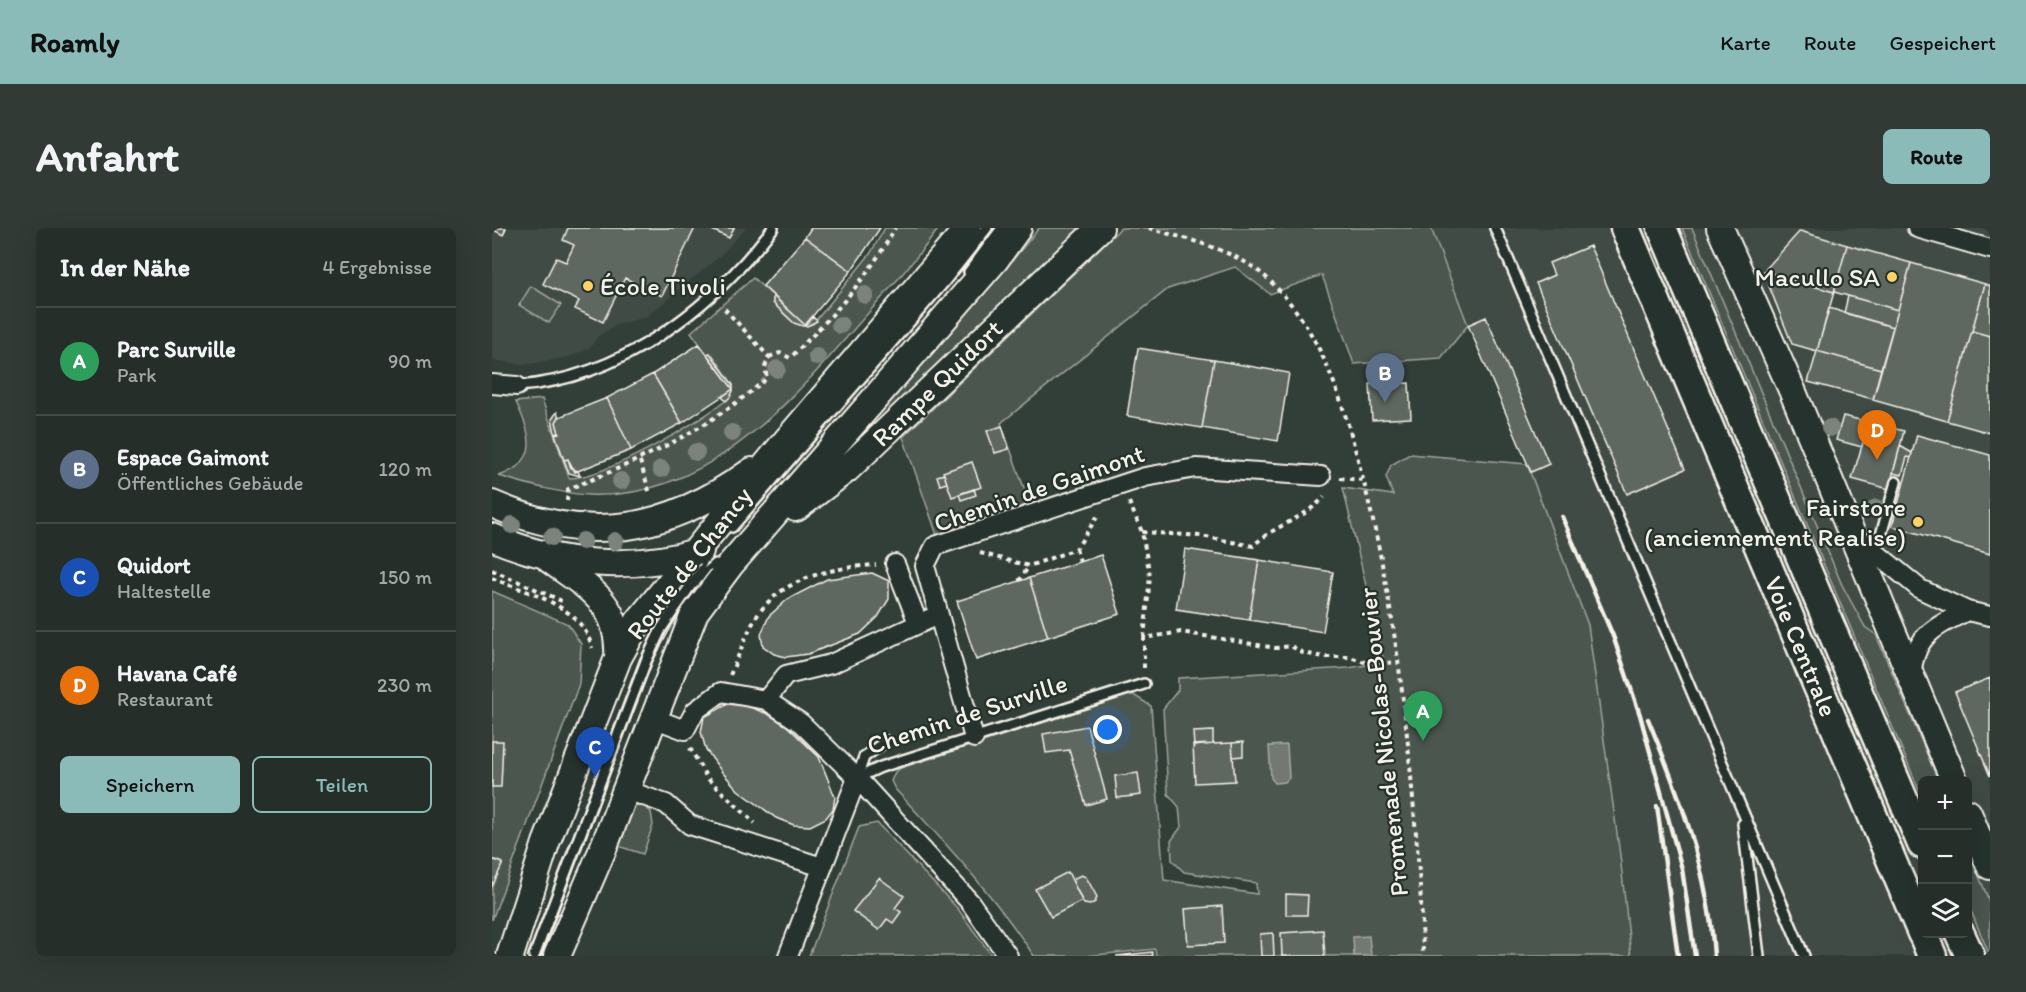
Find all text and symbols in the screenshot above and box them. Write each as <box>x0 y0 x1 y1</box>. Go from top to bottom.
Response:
text: Roamly <box>30 25 120 59</box>
text: Karte <box>1720 30 1771 55</box>
text: Route <box>1804 30 1857 55</box>
text: Gespeichert <box>1890 30 1996 55</box>
button: Route <box>1883 129 1990 184</box>
text: Anfahrt <box>36 131 179 182</box>
text: In der Nähe <box>60 251 190 283</box>
text: 4 Ergebnisse <box>322 255 432 279</box>
place label: Macullo SA <box>1755 261 1880 293</box>
place label: École Tivoli <box>600 270 726 302</box>
marker: Macullo SA <box>1885 270 1899 284</box>
marker: École Tivoli <box>581 279 595 293</box>
street label: Rampe Quidort <box>865 312 1009 453</box>
text: Parc Surville <box>117 336 236 363</box>
text: A <box>73 349 86 373</box>
text: 90 m <box>388 349 432 373</box>
pin: B <box>1366 354 1404 403</box>
text: Park <box>117 363 156 387</box>
pin: D <box>1858 410 1896 460</box>
street label: Chemin de Gaimont <box>929 437 1149 539</box>
text: Espace Gaimont <box>117 444 269 471</box>
text: B <box>73 457 86 481</box>
text: 120 m <box>379 457 432 481</box>
text: Öffentliches Gebäude <box>117 471 303 495</box>
street label: Route de Chancy <box>619 480 759 646</box>
place label: Fairstore (anciennement Realise) <box>1644 491 1906 553</box>
marker: Fairstore (anciennement Realise) <box>1911 515 1925 529</box>
text: Quidort <box>117 552 191 579</box>
text: C <box>73 565 86 589</box>
text: 150 m <box>379 565 432 589</box>
street label: Voie Centrale <box>1758 571 1845 721</box>
text: Haltestelle <box>117 579 211 603</box>
street label: Promenade Nicolas-Bouvier <box>1351 585 1415 898</box>
text: Havana Café <box>117 660 237 687</box>
street label: Chemin de Surville <box>863 667 1071 761</box>
text: D <box>73 673 86 697</box>
text: 230 m <box>377 673 432 697</box>
text: Restaurant <box>117 687 213 711</box>
pin: A <box>1404 692 1442 741</box>
your location <box>1093 715 1122 744</box>
pin: C <box>576 728 614 777</box>
button: Speichern <box>60 756 240 813</box>
button: Teilen <box>252 756 432 813</box>
map controls <box>1918 776 1972 938</box>
button: + <box>1918 776 1972 830</box>
button: − <box>1918 830 1972 884</box>
button: layers <box>1918 884 1972 938</box>

